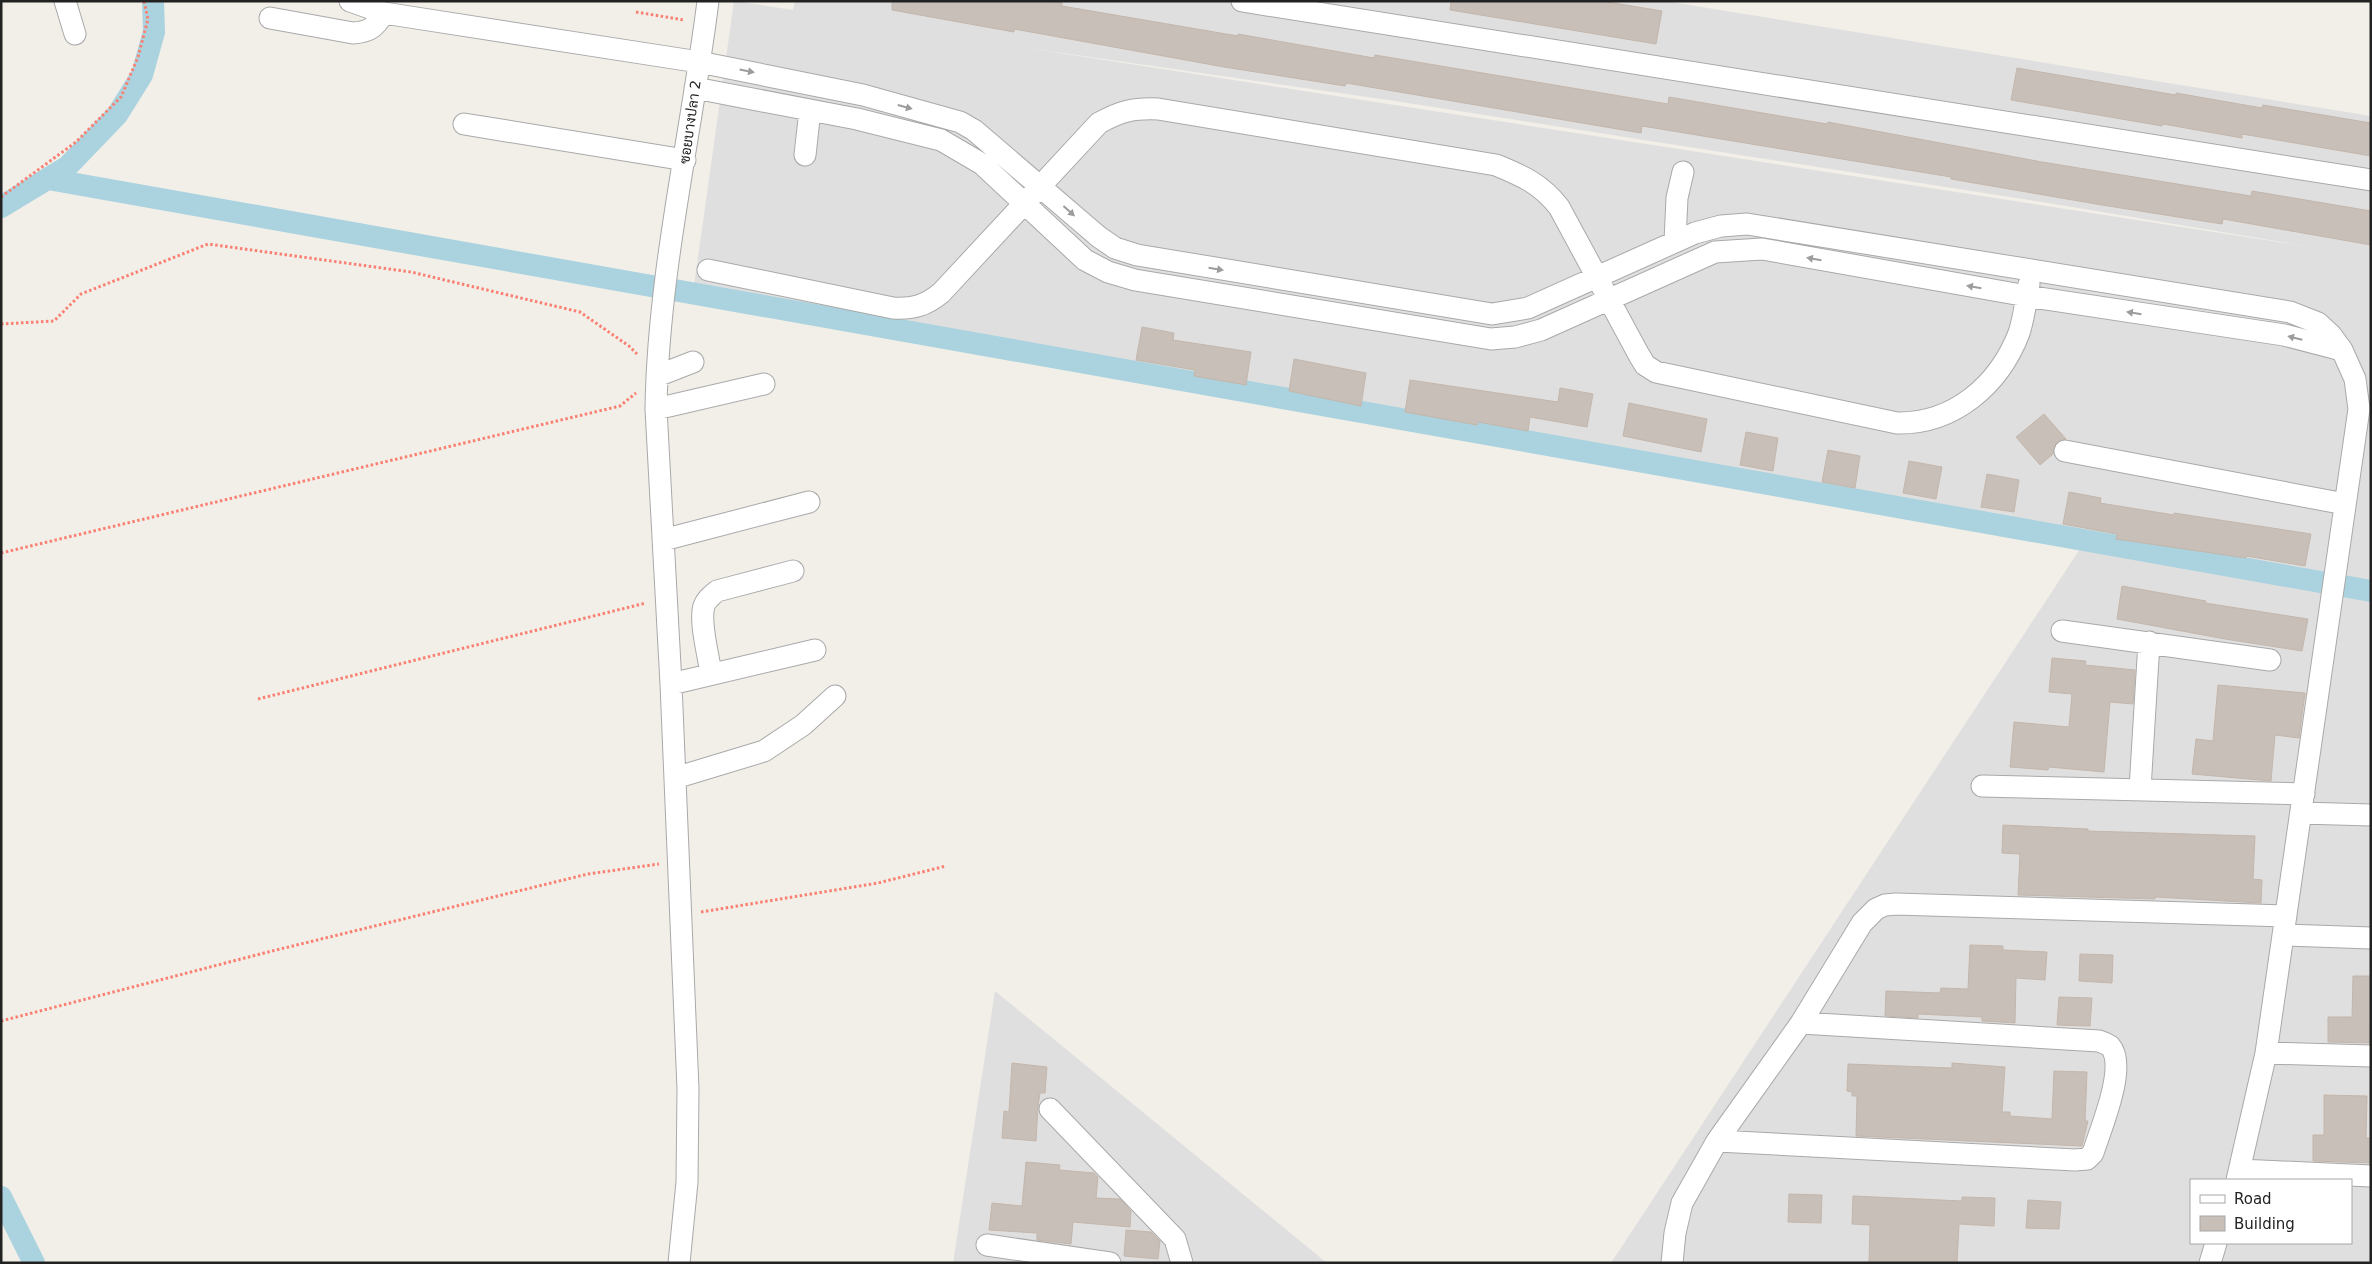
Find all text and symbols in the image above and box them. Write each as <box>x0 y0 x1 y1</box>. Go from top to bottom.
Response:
one-way arrow <box>739 68 755 76</box>
street label: ซอยบางปลา 2 <box>676 79 704 165</box>
one-way arrow <box>898 103 913 111</box>
one-way arrow <box>1062 205 1074 217</box>
one-way arrow <box>1805 254 1821 262</box>
one-way arrow <box>1208 265 1224 273</box>
one-way arrow <box>1966 283 1981 291</box>
one-way arrow <box>2126 308 2142 316</box>
one-way arrow <box>2287 334 2302 342</box>
legend <box>2190 1179 2352 1244</box>
text: Road <box>2234 1190 2272 1208</box>
text: Building <box>2234 1215 2295 1233</box>

